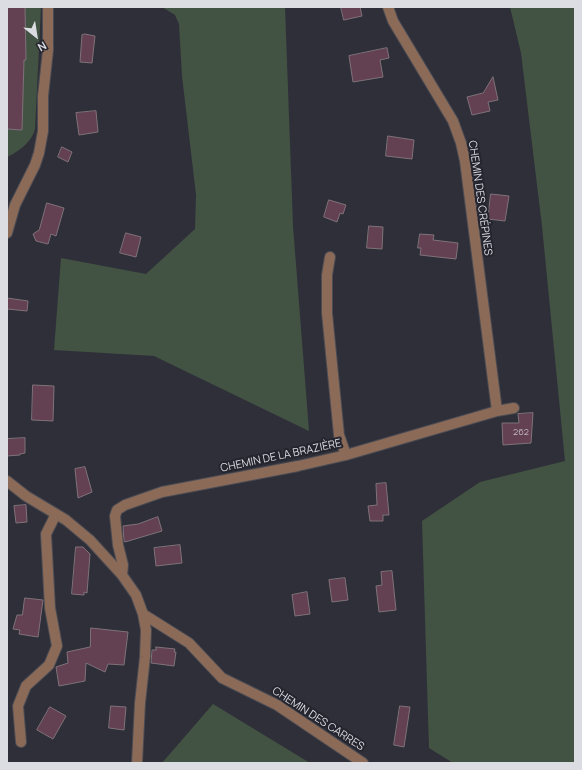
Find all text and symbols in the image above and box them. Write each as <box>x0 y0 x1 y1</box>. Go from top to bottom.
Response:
north arrow <box>16 16 56 56</box>
text: N <box>35 38 49 55</box>
street label: CHEMIN DES CRÉPINES <box>465 140 495 256</box>
house number: 262 <box>513 427 529 437</box>
street label: CHEMIN DE LA BRAZIÈRE <box>219 437 343 475</box>
street label: CHEMIN DES CARRES <box>270 684 366 754</box>

